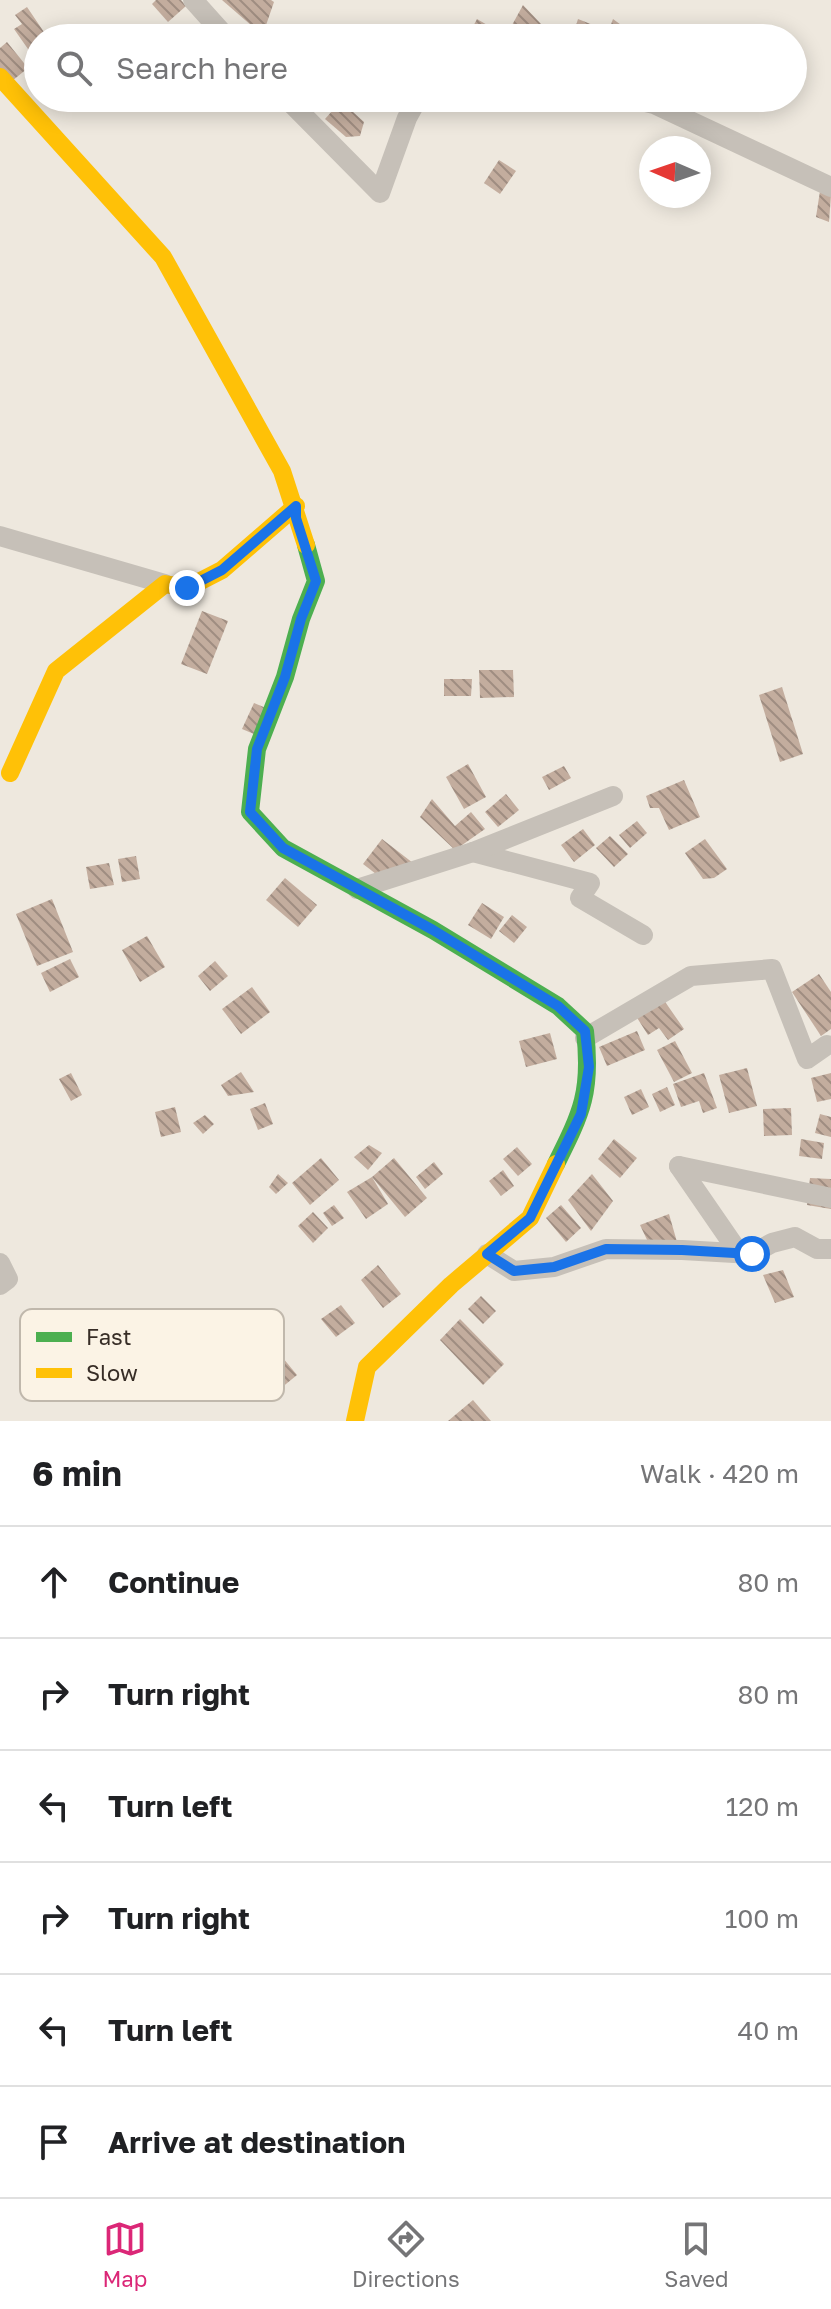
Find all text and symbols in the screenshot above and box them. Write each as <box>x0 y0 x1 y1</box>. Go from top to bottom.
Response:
search box <box>24 24 807 112</box>
icon: search <box>52 46 96 90</box>
text: Search here <box>116 50 288 86</box>
north arrow <box>639 136 711 208</box>
route end <box>169 570 205 606</box>
route start <box>734 1236 770 1272</box>
legend <box>20 1309 284 1401</box>
text: Fast <box>86 1323 132 1350</box>
text: Slow <box>86 1359 138 1386</box>
text: 6 min <box>32 1453 122 1493</box>
text: Walk · 420 m <box>640 1458 799 1489</box>
icon: ahead <box>32 1560 76 1604</box>
text: Continue <box>108 1564 239 1600</box>
text: 80 m <box>738 1567 799 1598</box>
icon: right <box>32 1672 76 1716</box>
text: Turn right <box>108 1676 250 1712</box>
text: 80 m <box>738 1679 799 1710</box>
icon: left <box>32 1784 76 1828</box>
text: Turn left <box>108 1788 233 1824</box>
text: 120 m <box>726 1791 799 1822</box>
icon: right <box>32 1896 76 1940</box>
text: Turn right <box>108 1900 250 1936</box>
text: 100 m <box>725 1903 799 1934</box>
icon: left <box>32 2008 76 2052</box>
text: Turn left <box>108 2012 233 2048</box>
text: 40 m <box>738 2015 799 2046</box>
icon: arrive <box>32 2120 76 2164</box>
text: Arrive at destination <box>108 2124 405 2160</box>
tab: Map <box>102 2217 147 2292</box>
tab: Directions <box>352 2217 460 2292</box>
tab: Saved <box>664 2217 729 2292</box>

